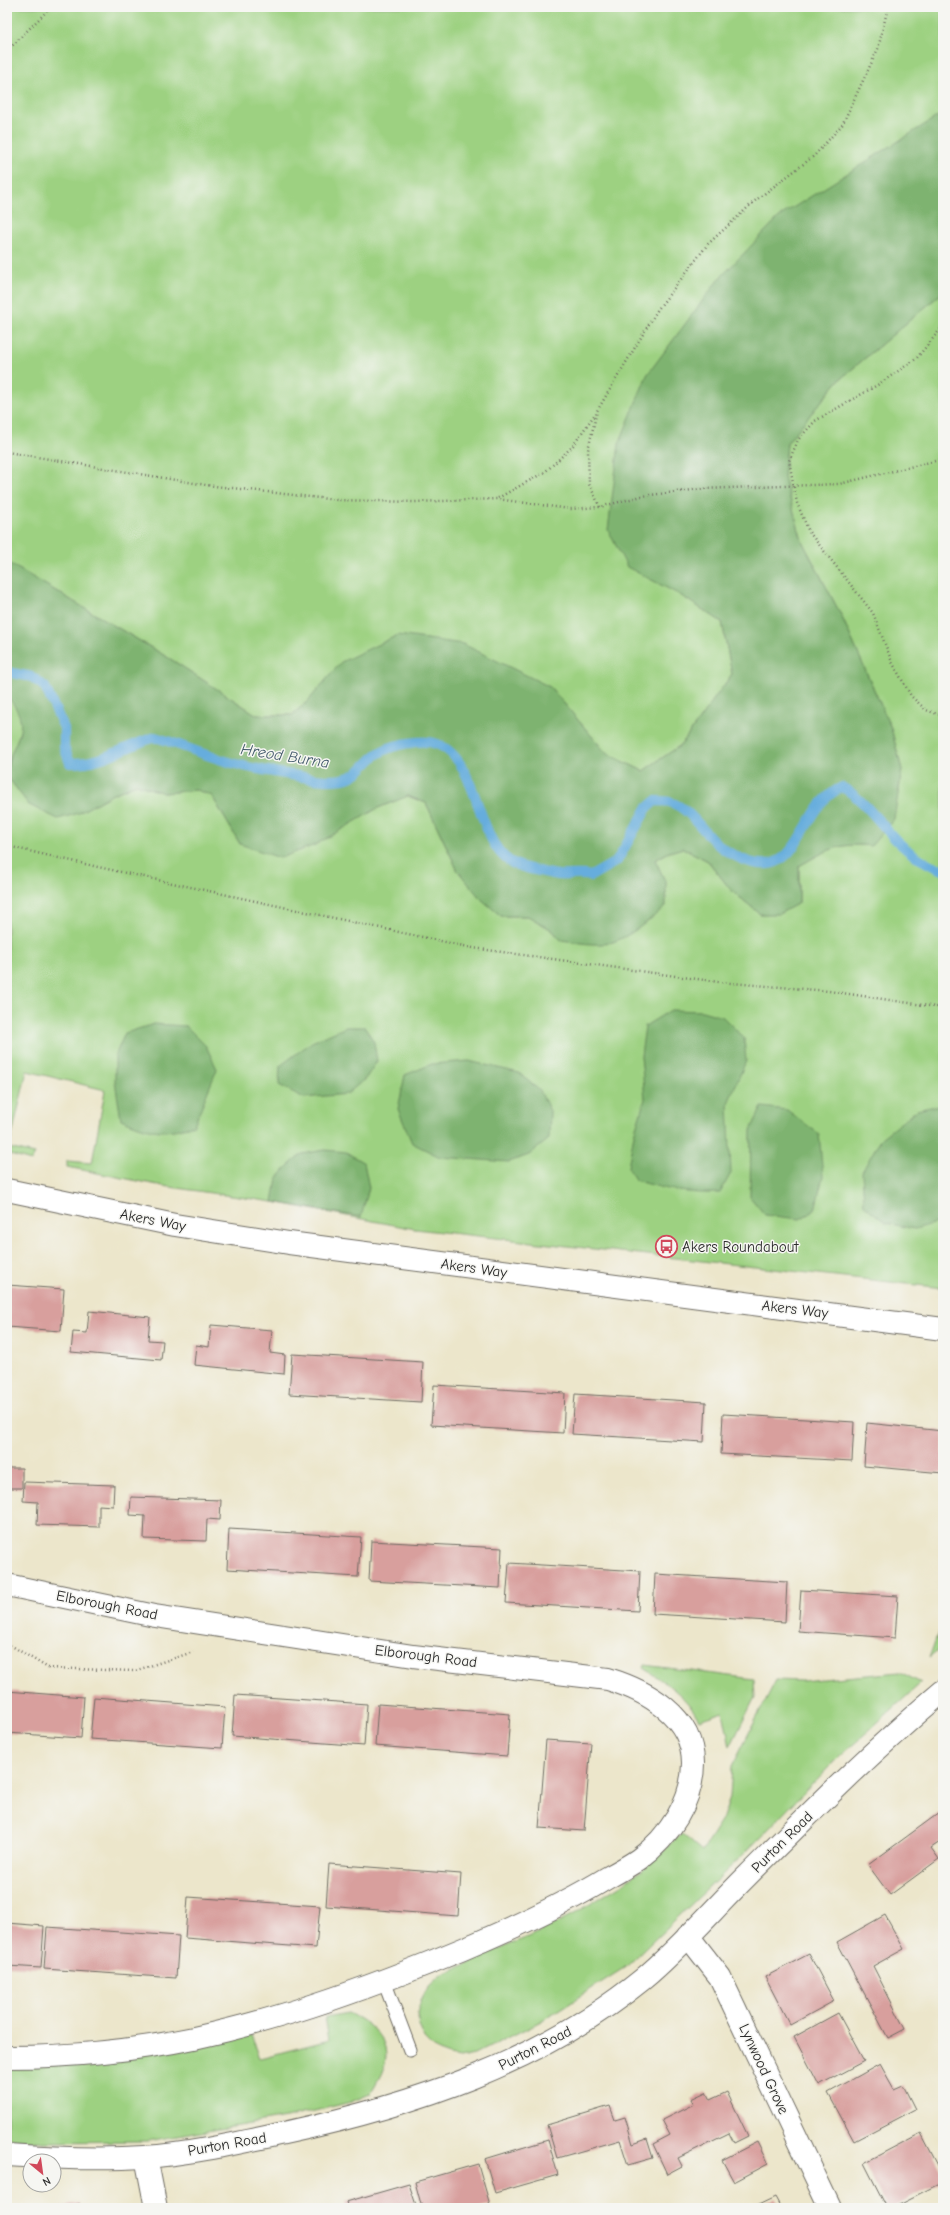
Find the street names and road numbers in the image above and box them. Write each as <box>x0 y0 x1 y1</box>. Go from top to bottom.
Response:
street label: Akers Way <box>118 1205 188 1235</box>
street label: Akers Way <box>440 1254 509 1282</box>
street label: Akers Way <box>761 1296 830 1322</box>
street label: Elborough Road <box>55 1586 159 1624</box>
street label: Elborough Road <box>374 1641 478 1671</box>
street label: Purton Road <box>748 1808 816 1876</box>
street label: Lynwood Grove <box>735 2021 793 2118</box>
street label: Purton Road <box>495 2022 575 2074</box>
street label: Purton Road <box>186 2128 268 2160</box>

